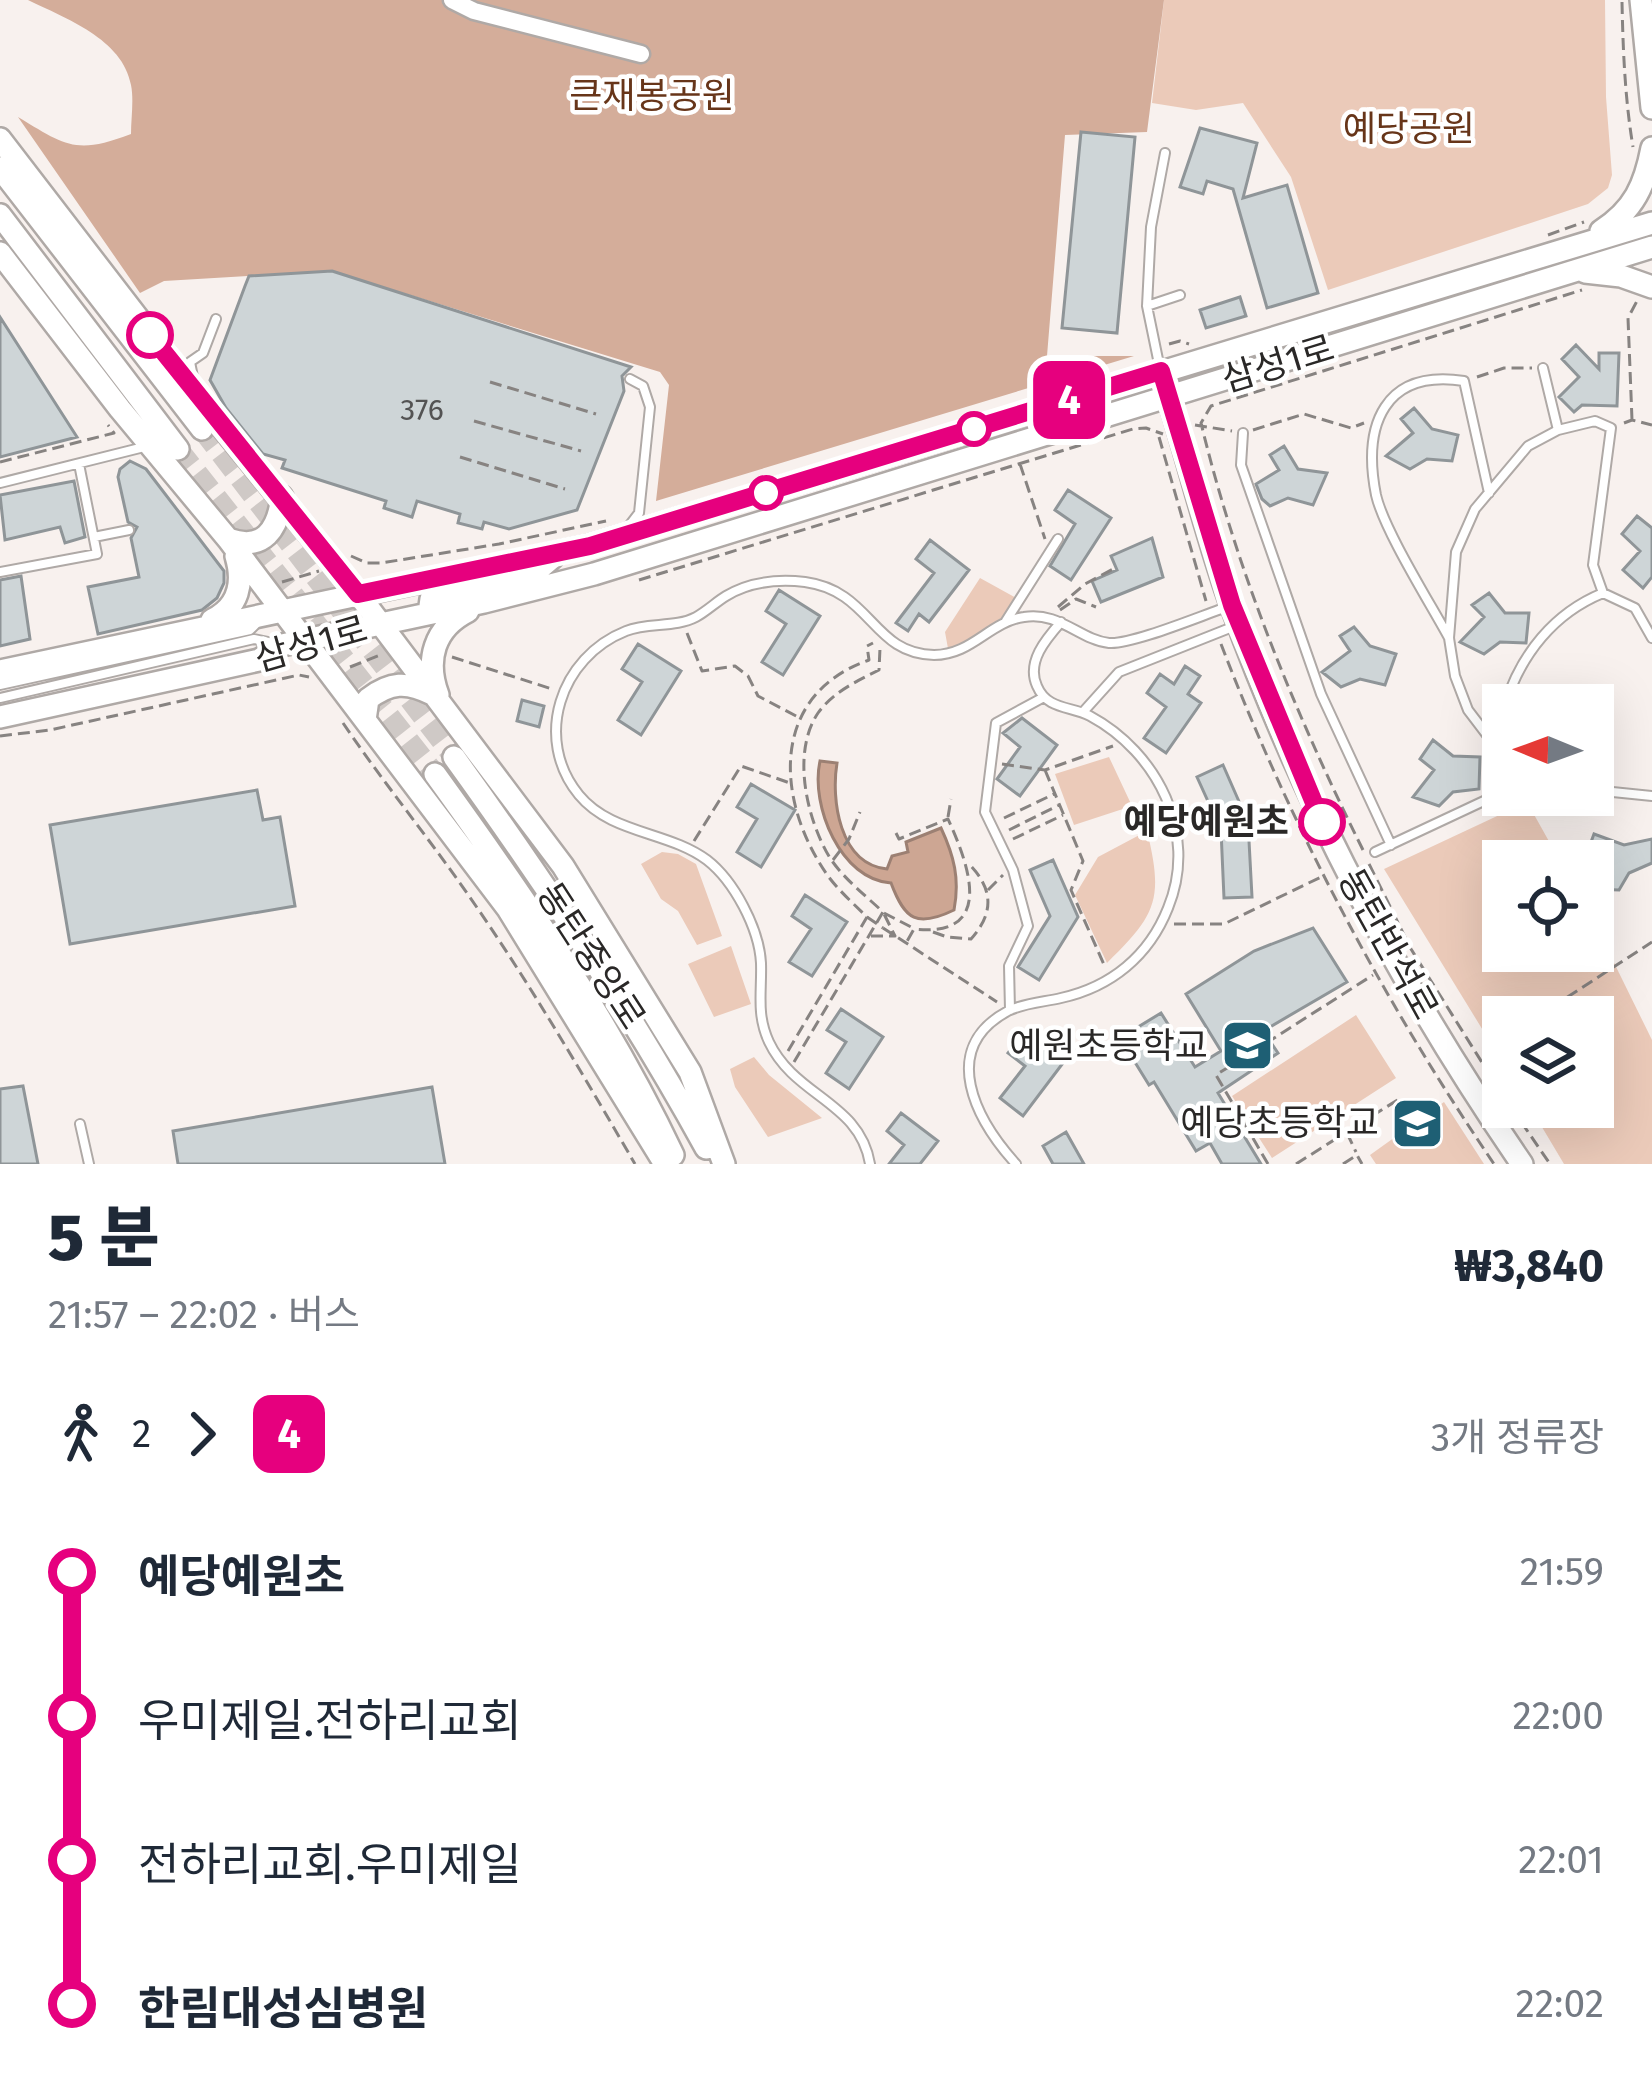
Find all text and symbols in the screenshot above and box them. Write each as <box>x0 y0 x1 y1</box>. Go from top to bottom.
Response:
park label: 큰재봉공원 <box>569 74 735 118</box>
park label: 예당공원 <box>1343 107 1475 151</box>
unlabelled marker <box>128 313 172 357</box>
street label: 삼성1로 <box>1217 326 1339 402</box>
line badge: 4 <box>1030 361 1108 439</box>
text: 4 <box>1057 375 1081 425</box>
house number: 376 <box>400 392 444 428</box>
unlabelled marker <box>958 413 990 445</box>
unlabelled marker <box>750 477 782 509</box>
street label: 삼성1로 <box>250 607 372 681</box>
north arrow <box>1482 684 1614 816</box>
map controls <box>1482 684 1614 1128</box>
place label: 예당예원초 <box>1123 800 1289 844</box>
marker: 예당예원초 <box>1300 800 1344 844</box>
button: locate <box>1482 840 1614 972</box>
street label: 동탄반석로 <box>1329 861 1447 1027</box>
street label: 동탄중앙로 <box>527 875 655 1037</box>
button: layers <box>1482 996 1614 1128</box>
school or university icon: 예원초등학교 <box>1219 1018 1275 1074</box>
place label: 예원초등학교 <box>1009 1024 1208 1068</box>
school or university icon: 예당초등학교 <box>1390 1095 1446 1151</box>
place label: 예당초등학교 <box>1180 1101 1379 1145</box>
text: 5 분 <box>48 1198 160 1277</box>
text: ₩3,840 <box>1454 1239 1604 1293</box>
text: 21:57 – 22:02 · 버스 <box>48 1292 360 1338</box>
icon: walk <box>48 1401 114 1467</box>
icon: forward <box>169 1401 235 1467</box>
text: 4 <box>277 1409 301 1459</box>
text: 2 <box>132 1411 151 1457</box>
text: 3개 정류장 <box>1431 1415 1604 1461</box>
text: 21:59 <box>1520 1549 1604 1595</box>
text: 예당예원초 <box>138 1550 345 1604</box>
text: 22:00 <box>1513 1693 1604 1739</box>
text: 우미제일.전하리교회 <box>138 1694 521 1748</box>
text: 22:01 <box>1518 1837 1604 1883</box>
text: 전하리교회.우미제일 <box>138 1838 521 1892</box>
text: 22:02 <box>1515 1981 1604 2027</box>
text: 한림대성심병원 <box>138 1982 428 2036</box>

